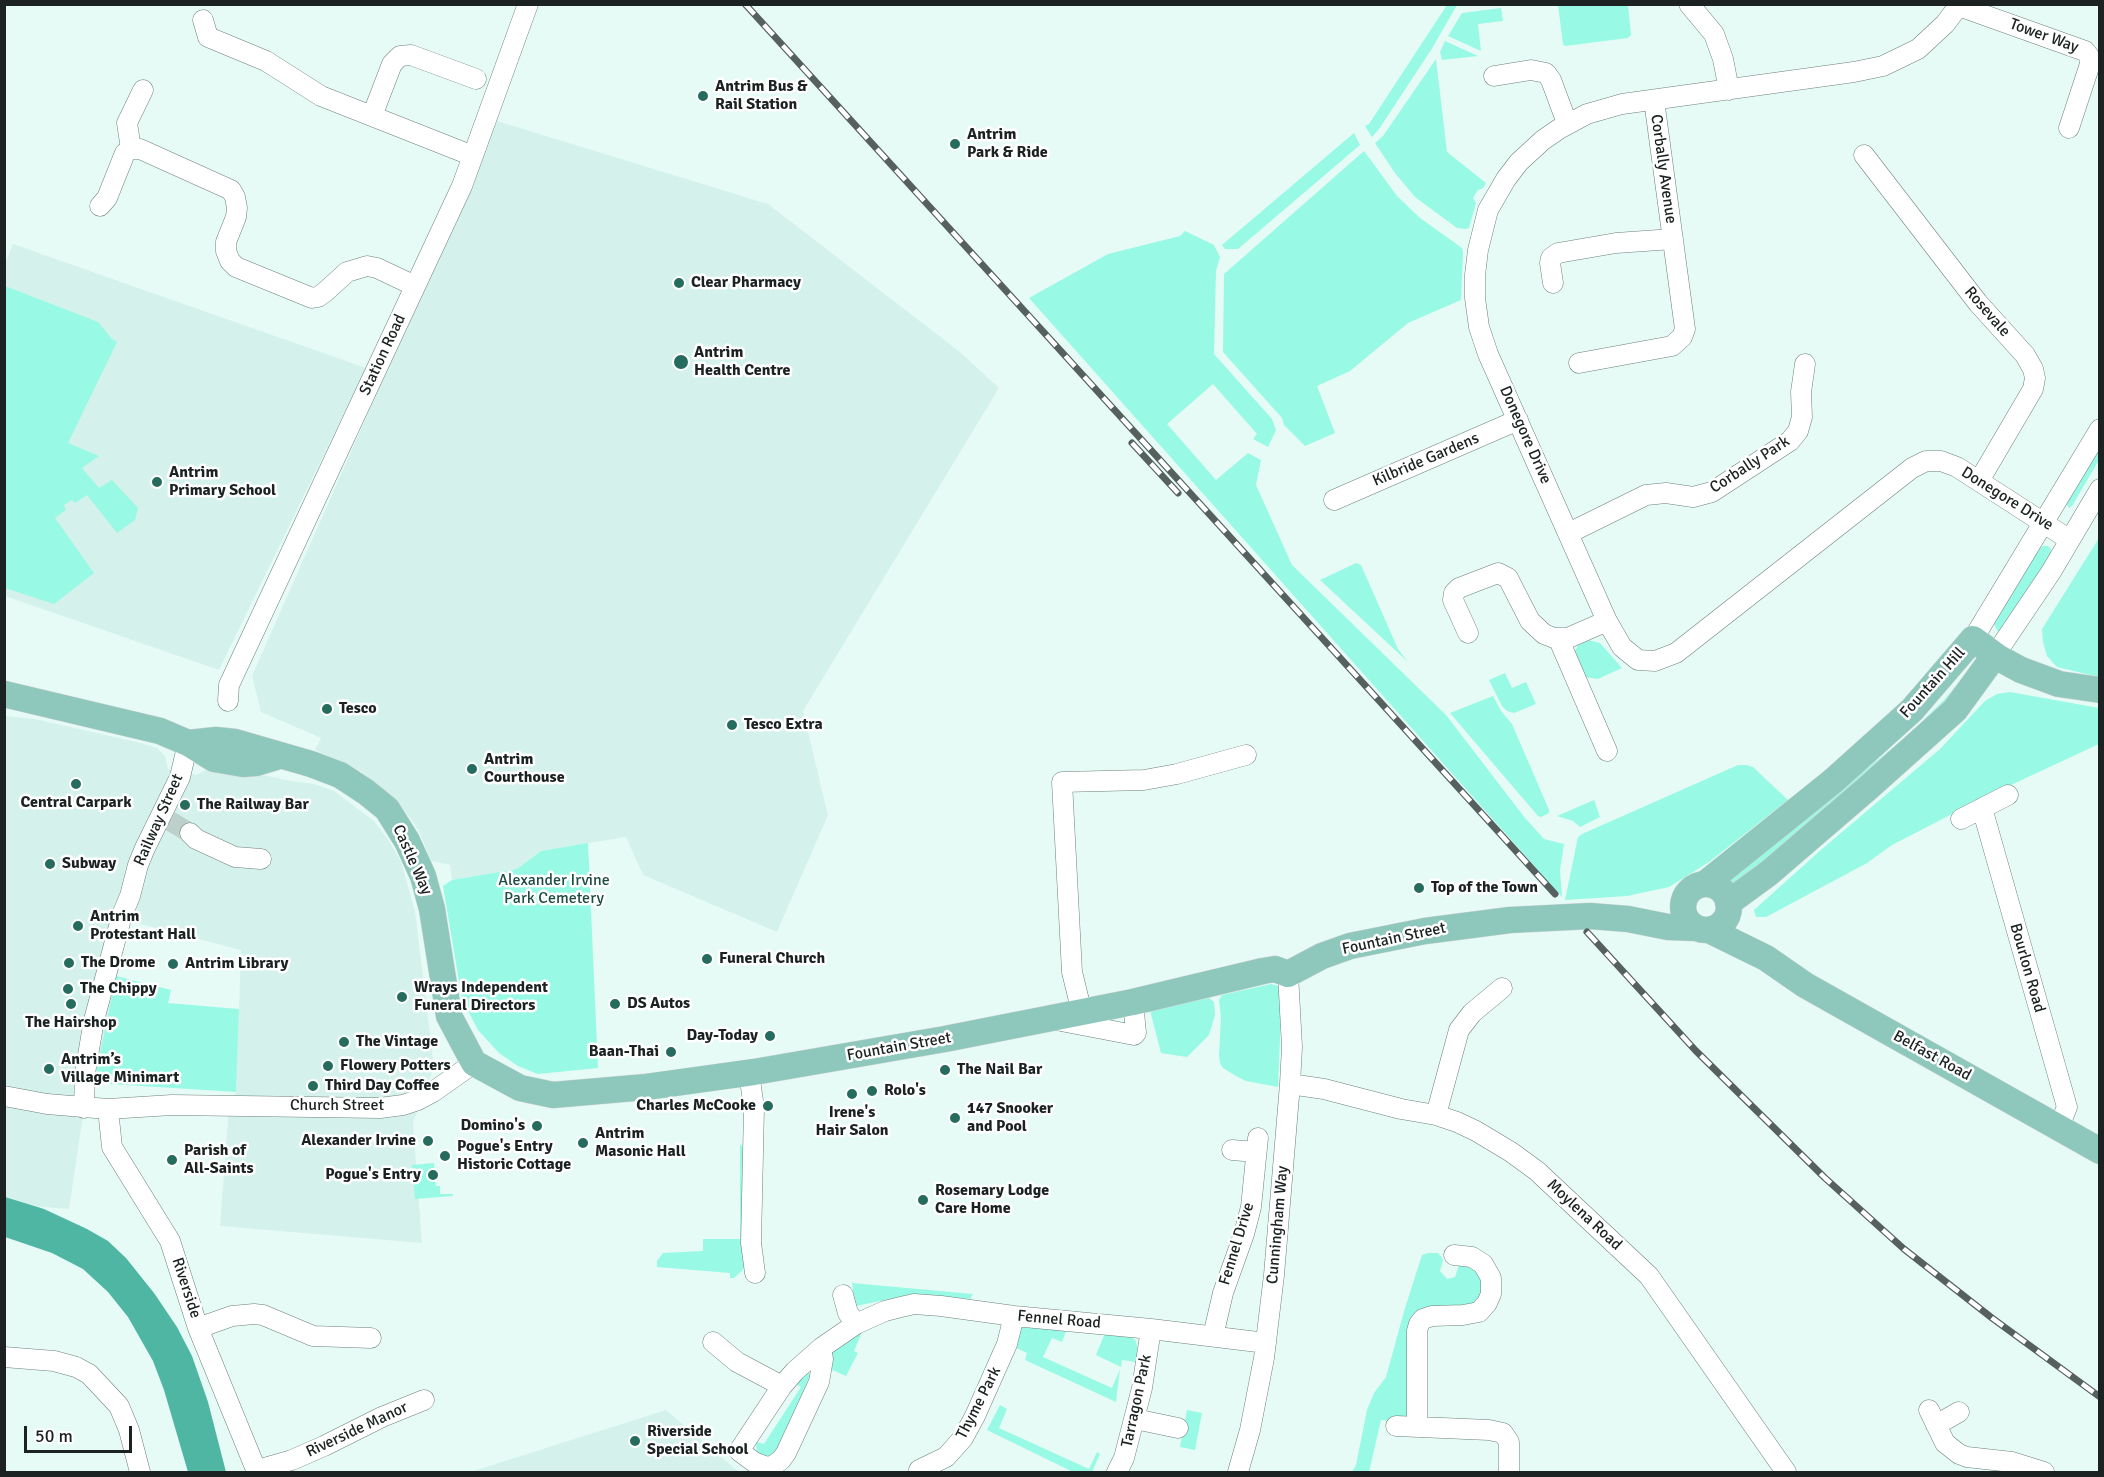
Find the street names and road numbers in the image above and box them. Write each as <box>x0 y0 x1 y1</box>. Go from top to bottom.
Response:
street label: Tower Way <box>2007 15 2081 57</box>
street label: Corbally Avenue <box>1646 113 1680 225</box>
street label: Rosevale <box>1960 283 2014 341</box>
street label: Station Road <box>356 311 410 399</box>
street label: Donegore Drive <box>1495 383 1555 487</box>
street label: Kilbride Gardens <box>1370 429 1482 491</box>
street label: Corbally Park <box>1707 432 1793 498</box>
street label: Donegore Drive <box>1957 463 2057 535</box>
street label: Fountain Hill <box>1896 644 1970 722</box>
street label: Railway Street <box>130 771 188 869</box>
street label: Castle Way <box>388 822 436 898</box>
street label: Fountain Street <box>1340 919 1448 959</box>
street label: Bourlon Road <box>2005 921 2049 1015</box>
street label: Belfast Road <box>1890 1027 1974 1085</box>
street label: Fountain Street <box>845 1028 953 1066</box>
street label: Church Street <box>290 1096 384 1116</box>
street label: Cunningham Way <box>1263 1165 1293 1285</box>
street label: Moylena Road <box>1542 1175 1626 1255</box>
street label: Fennel Drive <box>1215 1200 1259 1288</box>
street label: Riverside <box>167 1255 205 1321</box>
street label: Fennel Road <box>1016 1307 1102 1333</box>
street label: Tarragon Park <box>1118 1353 1156 1449</box>
street label: Thyme Park <box>953 1364 1005 1442</box>
street label: Riverside Manor <box>303 1398 411 1462</box>

